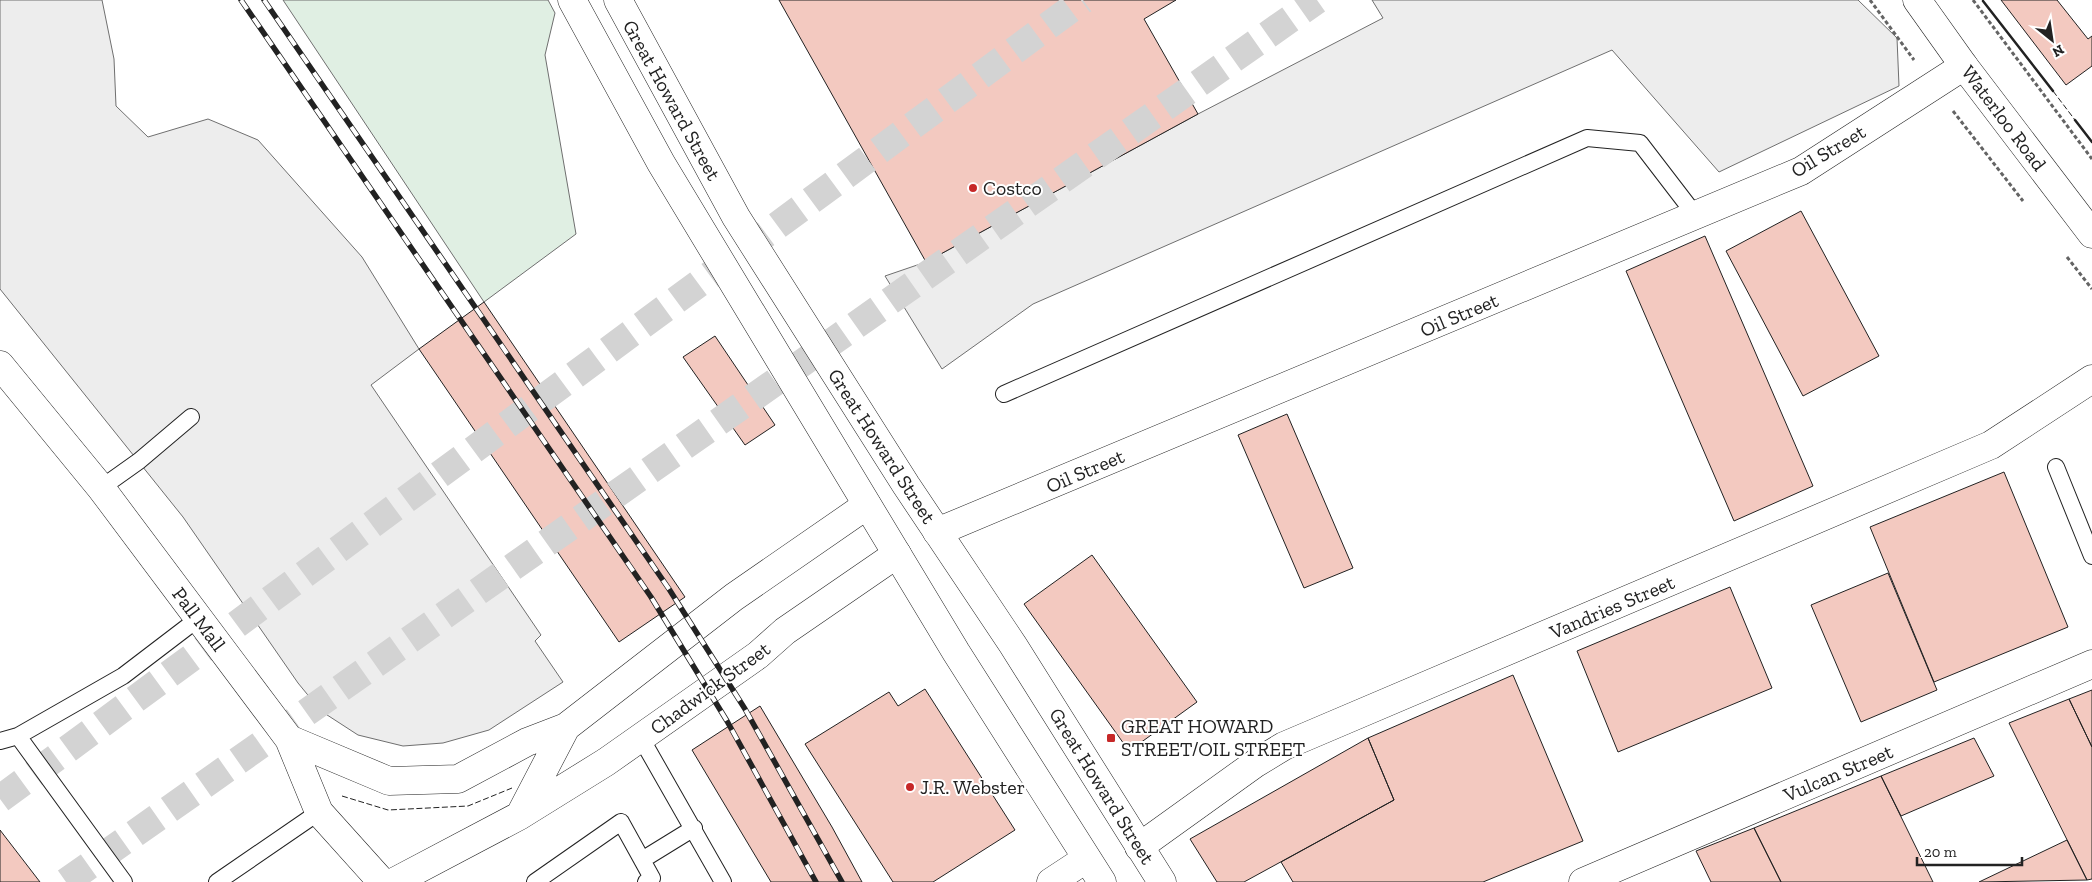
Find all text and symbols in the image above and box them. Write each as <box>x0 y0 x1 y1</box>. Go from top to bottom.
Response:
north arrow <box>2027 15 2077 65</box>
street label: Great Howard Street <box>618 16 726 185</box>
text: N <box>2049 41 2067 61</box>
street label: Waterloo Road <box>1957 60 2051 176</box>
street label: Oil Street <box>1786 119 1870 183</box>
place label: Costco <box>983 176 1042 200</box>
marker: Costco <box>967 182 979 194</box>
street label: Oil Street <box>1416 288 1502 342</box>
street label: Great Howard Street <box>823 364 941 528</box>
street label: Oil Street <box>1042 444 1128 498</box>
street label: Vandries Street <box>1545 570 1679 644</box>
street label: Pall Mall <box>167 582 231 656</box>
street label: Chadwick Street <box>645 636 775 740</box>
street label: Great Howard Street <box>1044 704 1160 869</box>
place label: GREAT HOWARD STREET/OIL STREET <box>1121 714 1305 761</box>
marker: GREAT HOWARD STREET/OIL STREET <box>1105 732 1117 744</box>
street label: Vulcan Street <box>1779 739 1897 807</box>
place label: J.R. Webster <box>920 775 1025 799</box>
marker: J.R. Webster <box>904 781 916 793</box>
scale bar <box>1917 834 2022 866</box>
text: 20 m <box>1924 843 1957 861</box>

